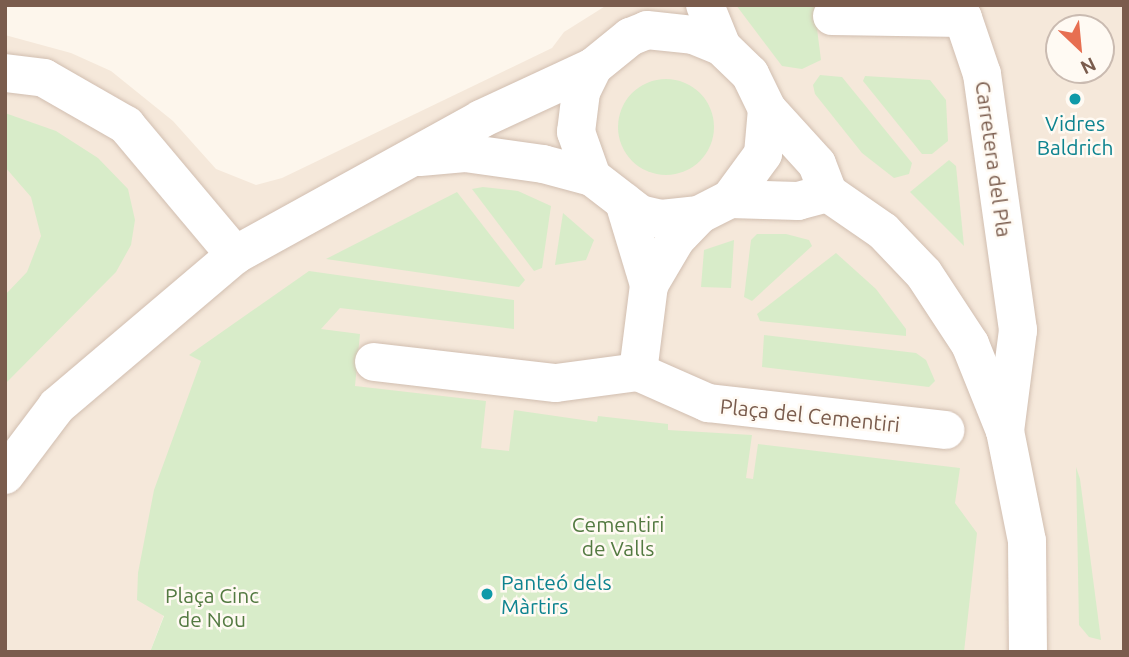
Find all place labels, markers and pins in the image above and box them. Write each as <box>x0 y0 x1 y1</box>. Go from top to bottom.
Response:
marker: Vidres Baldrich <box>1067 91 1083 107</box>
place label: Vidres Baldrich <box>1037 110 1113 160</box>
place label: Panteó dels Màrtirs <box>501 569 612 619</box>
marker: Panteó dels Màrtirs <box>479 586 495 602</box>

